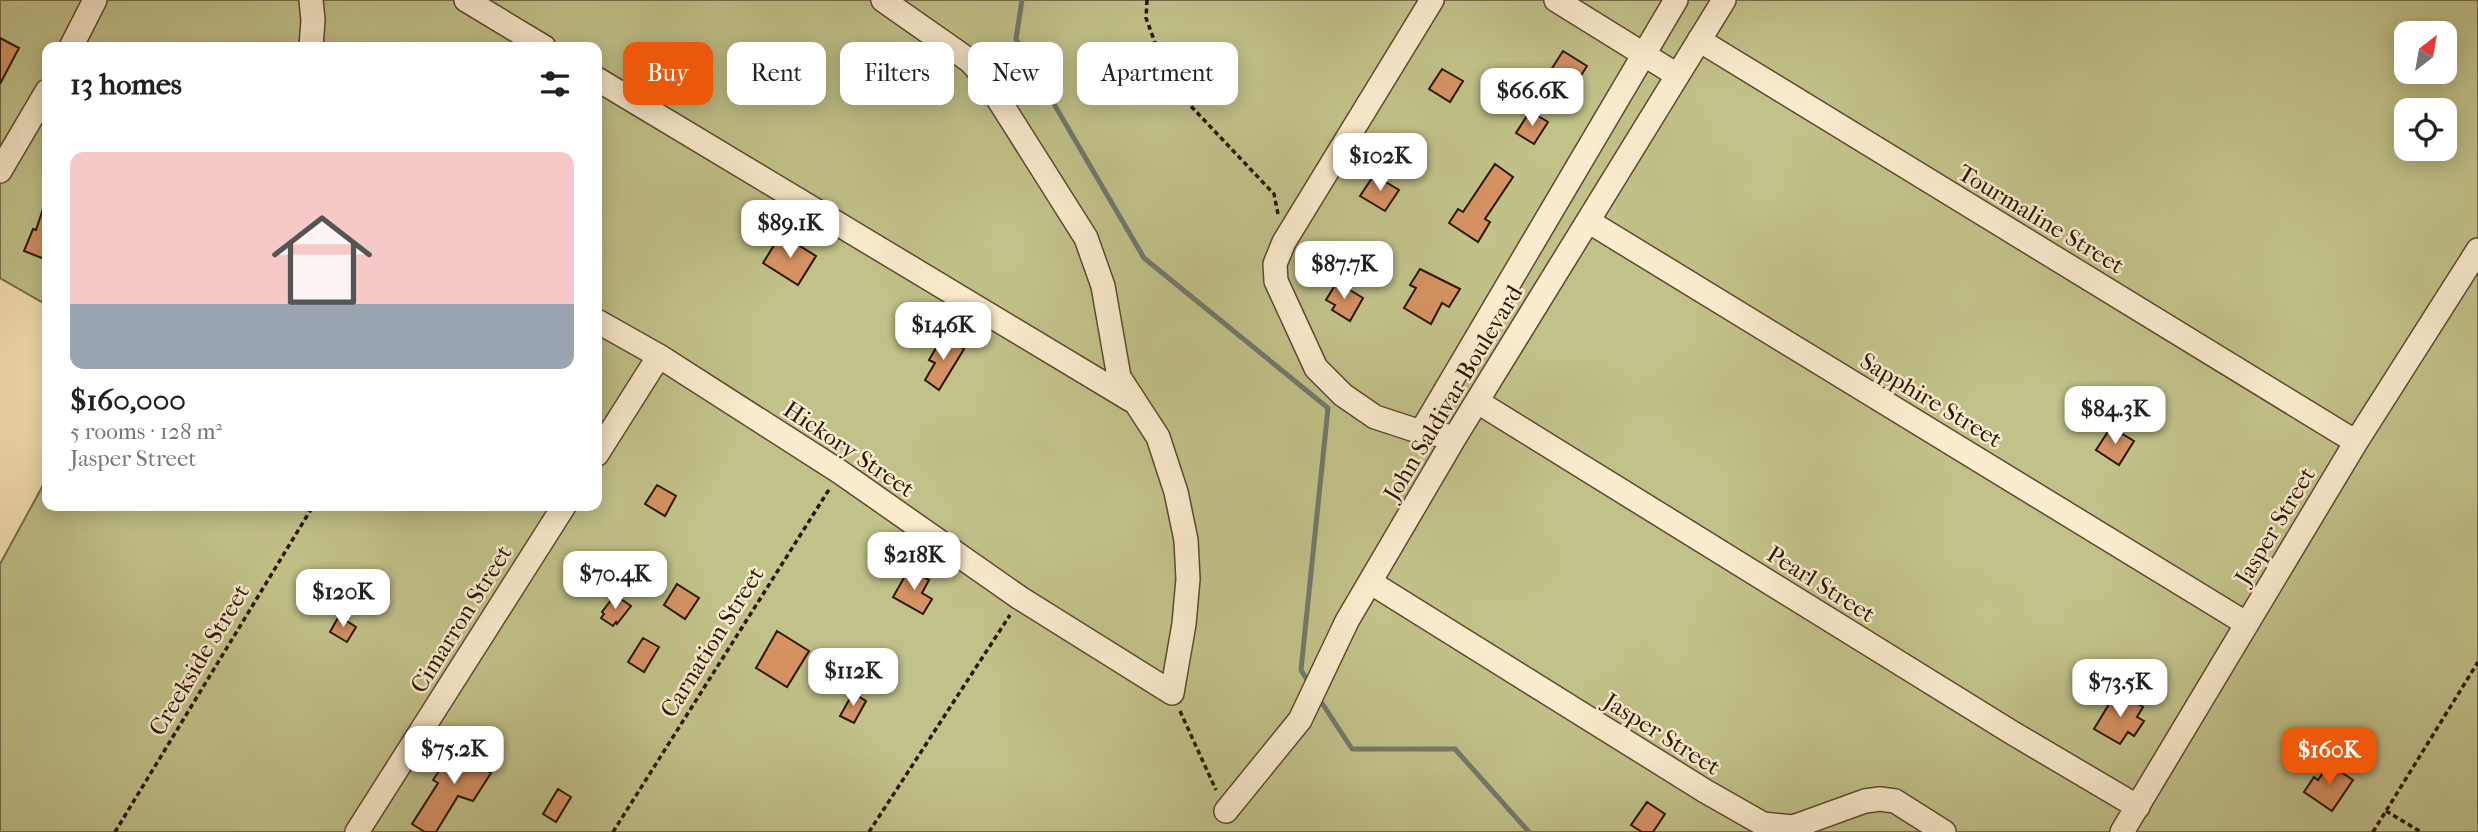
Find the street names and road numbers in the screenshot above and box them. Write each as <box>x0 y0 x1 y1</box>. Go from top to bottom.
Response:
street label: Tourmaline Street <box>1953 158 2129 280</box>
street label: John Saldivar Boulevard <box>1377 280 1529 507</box>
street label: Sapphire Street <box>1855 347 2007 454</box>
street label: Hickory Street <box>778 395 920 503</box>
street label: Jasper Street <box>2228 462 2321 592</box>
street label: Cimarron Street <box>404 540 518 698</box>
street label: Pearl Street <box>1762 540 1881 628</box>
street label: Carnation Street <box>654 561 770 723</box>
street label: Creekside Street <box>143 579 255 741</box>
street label: Jasper Street <box>1597 686 1726 781</box>

